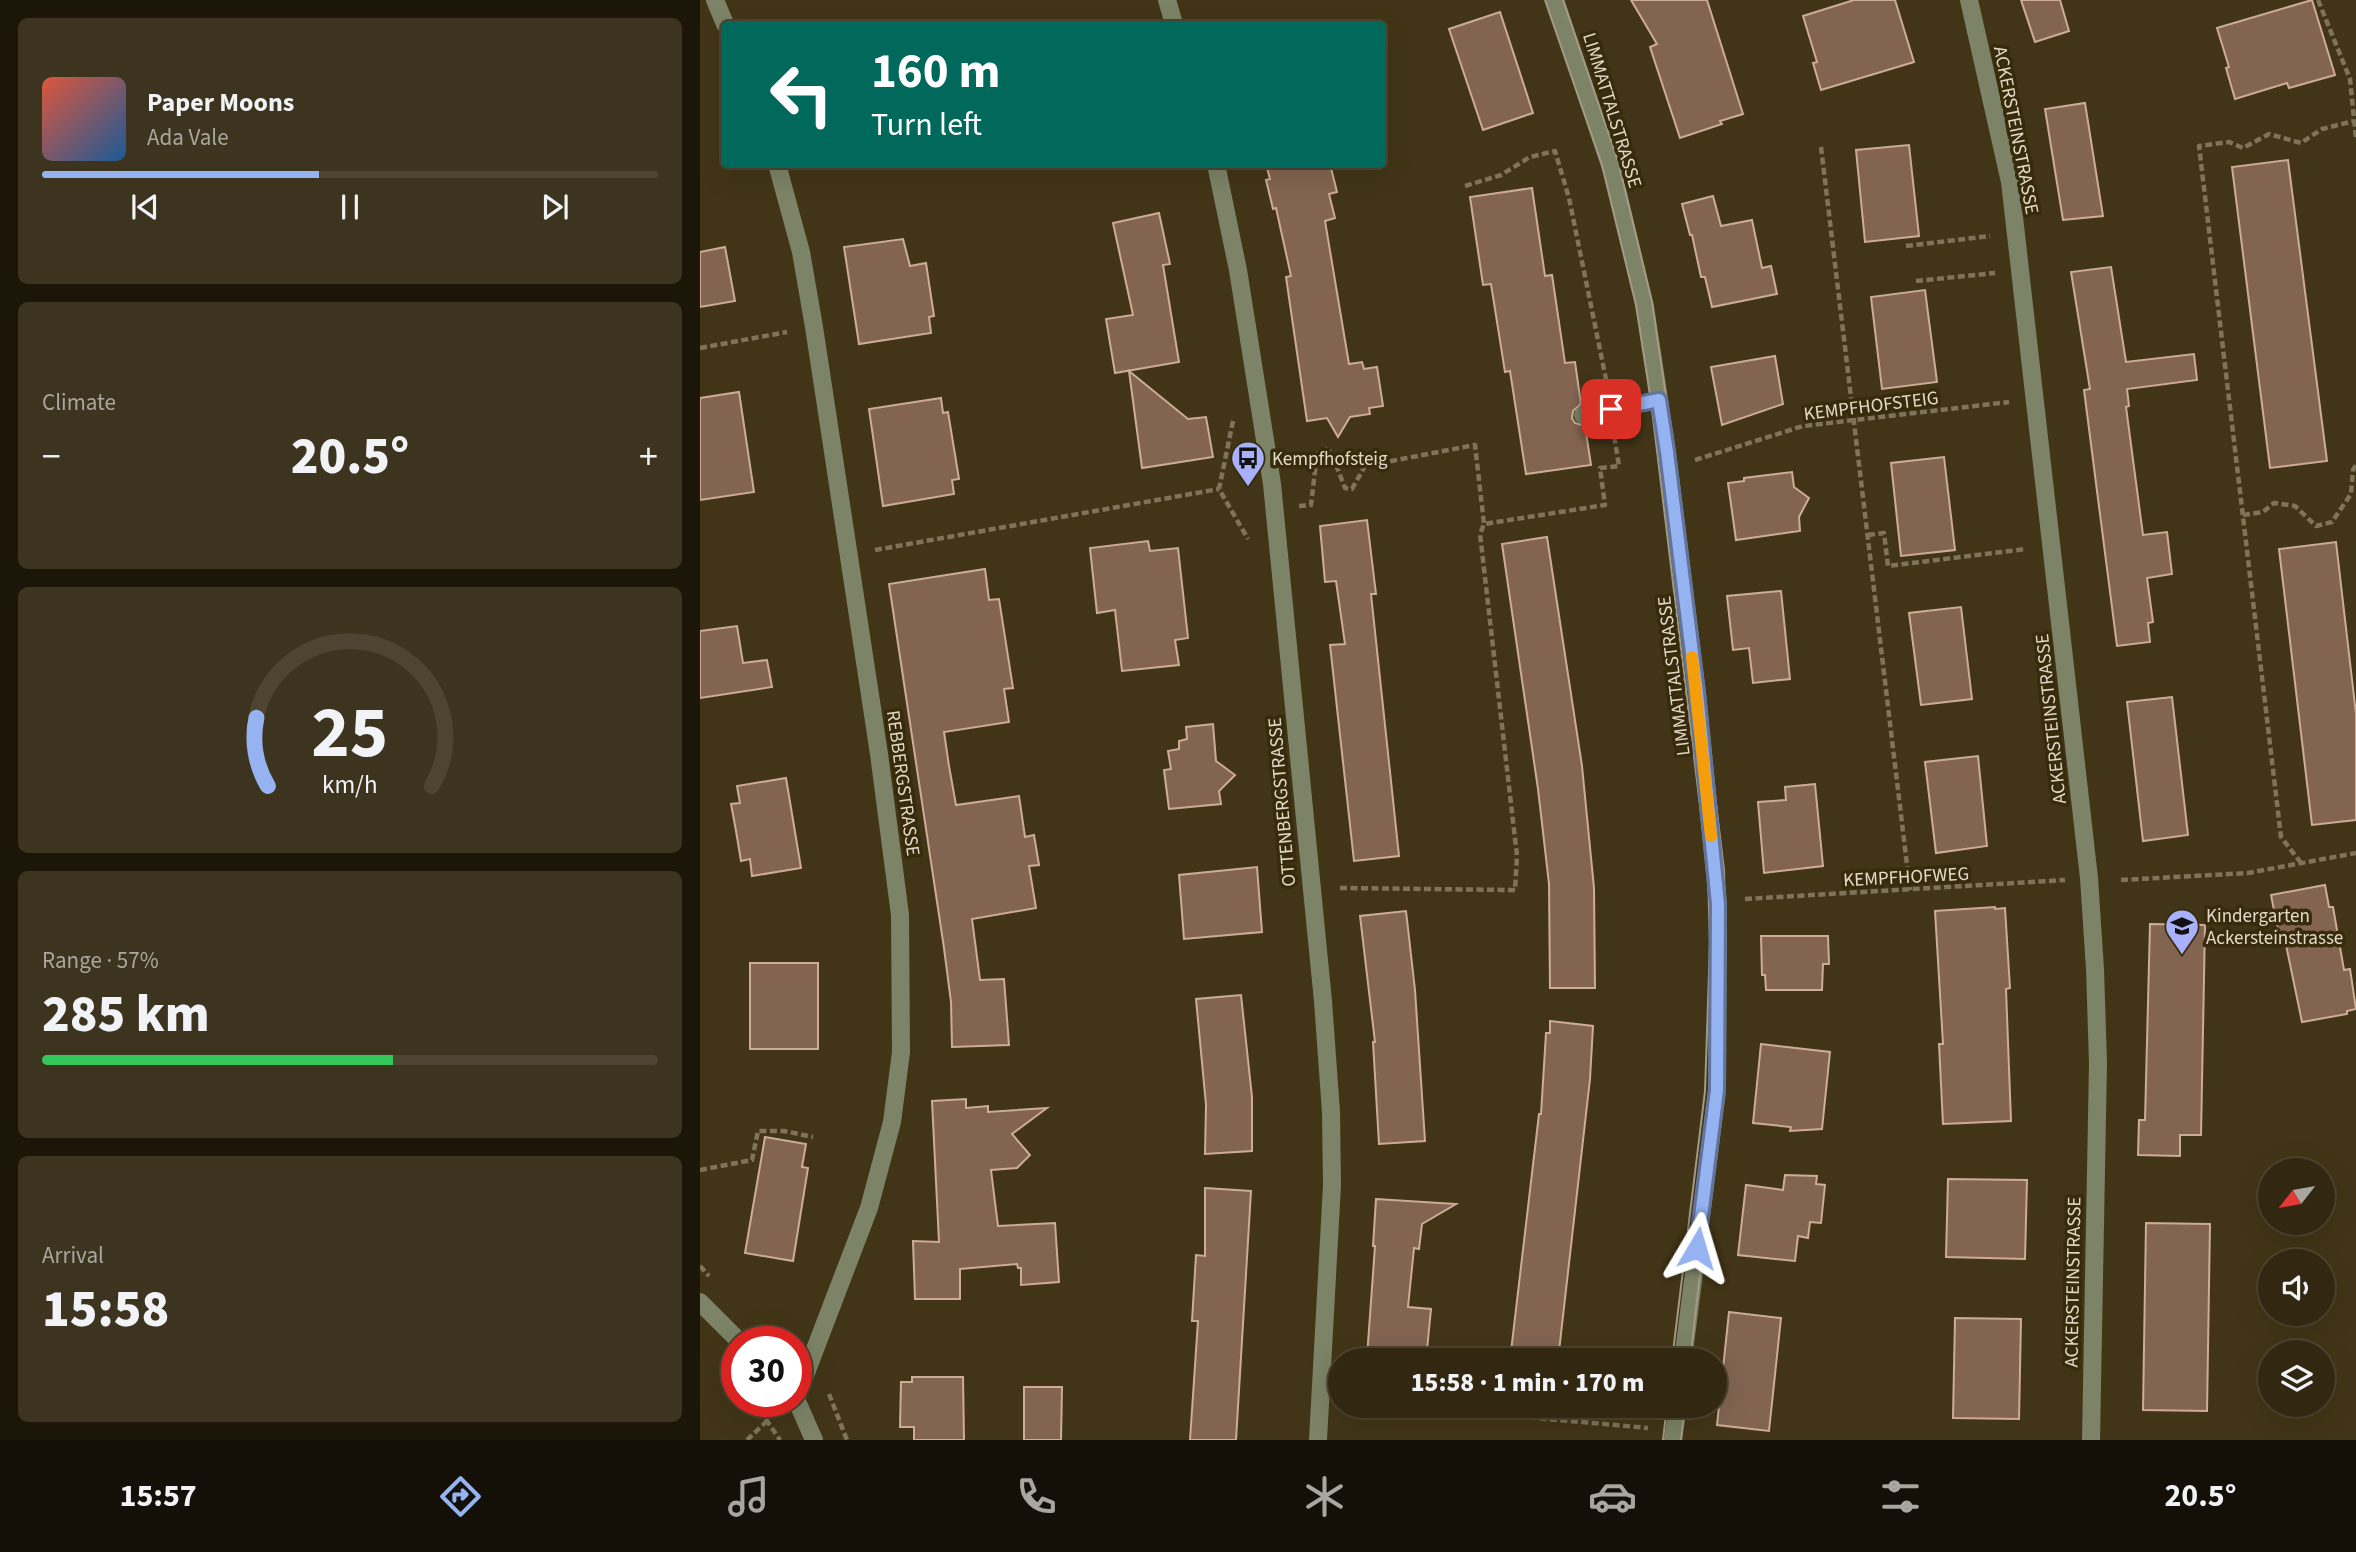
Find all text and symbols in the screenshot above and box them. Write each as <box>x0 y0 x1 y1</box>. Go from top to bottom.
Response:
street label: LIMMATTALSTRASSE <box>1575 30 1648 191</box>
text: 160 m <box>871 37 1000 107</box>
street label: ACKERSTEINSTRASSE <box>1986 44 2045 217</box>
icon: left <box>756 49 847 140</box>
text: Paper Moons <box>147 84 294 121</box>
text: Turn left <box>871 102 982 148</box>
text: Ada Vale <box>147 121 229 154</box>
icon: previous <box>126 188 164 226</box>
icon: pause <box>331 188 369 226</box>
icon: next <box>536 188 574 226</box>
pin <box>1581 379 1641 439</box>
street label: KEMPFHOFSTEIG <box>1802 385 1940 428</box>
text: Climate <box>42 386 116 419</box>
icon: arrive <box>1592 390 1630 428</box>
text: 20.5° <box>291 420 409 494</box>
text: − <box>42 430 61 484</box>
text: + <box>639 430 658 484</box>
bus stop icon: Kempfhofsteig <box>1229 439 1267 488</box>
place label: Kempfhofsteig <box>1272 446 1388 473</box>
street label: LIMMATTALSTRASSE <box>1651 594 1698 757</box>
street label: ACKERSTEINSTRASSE <box>2029 632 2074 805</box>
text: 25 <box>312 681 388 785</box>
street label: REBBERGSTRASSE <box>879 709 926 858</box>
street label: OTTENBERGSTRASSE <box>1262 716 1303 888</box>
text: km/h <box>322 767 378 803</box>
street label: KEMPFHOFWEG <box>1842 861 1970 894</box>
place label: Kindergarten Ackersteinstrasse <box>2206 903 2343 952</box>
school or university icon: Kindergarten Ackersteinstrasse <box>2163 907 2201 956</box>
text: Range · 57% <box>42 944 159 977</box>
text: 285 km <box>42 978 210 1052</box>
north arrow <box>2258 1158 2334 1236</box>
map controls <box>2258 1158 2335 1417</box>
street label: ACKERSTEINSTRASSE <box>2059 1196 2088 1368</box>
position arrow <box>1660 1211 1734 1285</box>
text: Arrival <box>42 1239 104 1272</box>
button: sound <box>2258 1249 2335 1326</box>
text: 15:58 <box>42 1273 169 1347</box>
speed limit sign: 30 <box>721 1326 812 1417</box>
button: layers <box>2258 1340 2335 1417</box>
text: 15:58 · 1 min · 170 m <box>1411 1364 1644 1401</box>
icon: directions <box>436 1472 485 1521</box>
icon: music <box>724 1472 773 1521</box>
icon: phone <box>1012 1472 1061 1521</box>
icon: climate <box>1300 1472 1349 1521</box>
icon: car <box>1588 1472 1637 1521</box>
icon: filters <box>1876 1472 1925 1521</box>
text: 15:57 <box>120 1473 197 1519</box>
text: 20.5° <box>2164 1473 2236 1519</box>

